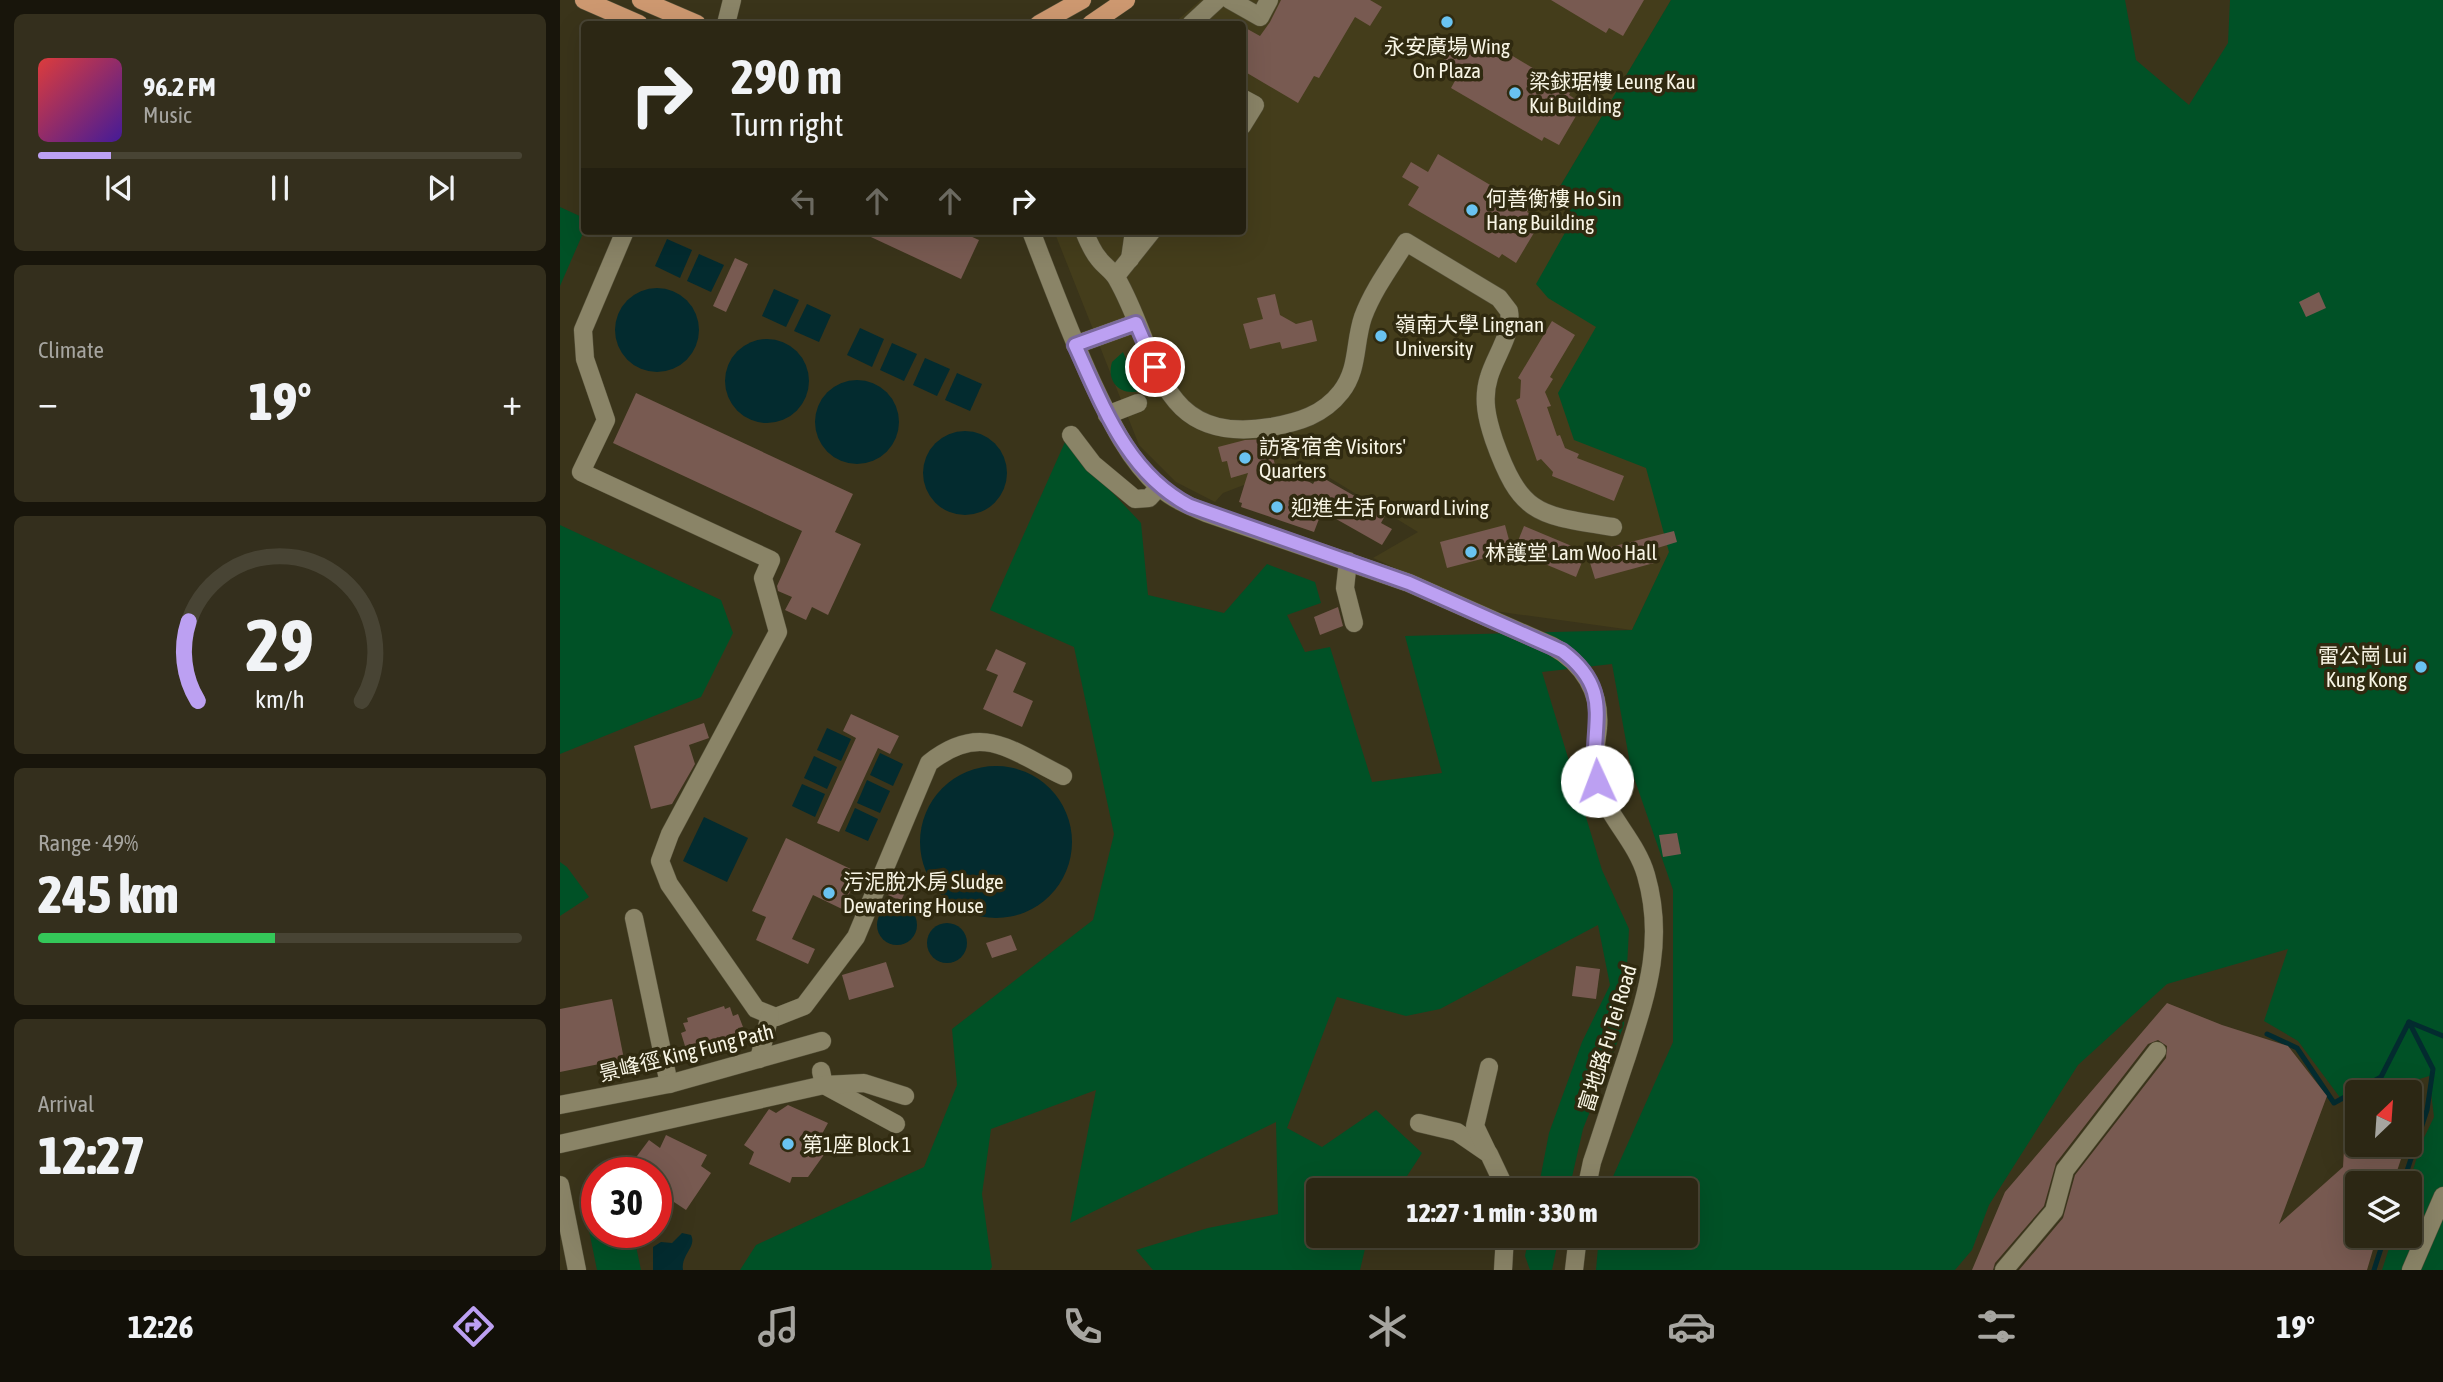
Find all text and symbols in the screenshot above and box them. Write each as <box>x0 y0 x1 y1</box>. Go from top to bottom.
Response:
marker: 永安廣場 Wing On Plaza <box>1439 14 1455 30</box>
place label: 永安廣場 Wing On Plaza <box>1384 34 1510 82</box>
text: 290 m <box>731 48 842 104</box>
icon: right <box>616 49 707 140</box>
place label: 梁銶琚樓 Leung Kau Kui Building <box>1529 69 1696 117</box>
text: 96.2 FM <box>143 72 216 102</box>
marker: 梁銶琚樓 Leung Kau Kui Building <box>1507 85 1523 101</box>
text: Music <box>143 102 191 128</box>
text: Turn right <box>731 106 844 143</box>
icon: previous <box>100 169 138 207</box>
icon: pause <box>261 169 299 207</box>
icon: next <box>422 169 460 207</box>
icon: left <box>785 182 823 220</box>
icon: ahead <box>858 182 896 220</box>
icon: ahead <box>931 182 969 220</box>
icon: right <box>1004 182 1042 220</box>
place label: 何善衡樓 Ho Sin Hang Building <box>1486 186 1622 234</box>
marker: 何善衡樓 Ho Sin Hang Building <box>1464 202 1480 218</box>
place label: 嶺南大學 Lingnan University <box>1395 312 1544 360</box>
marker: 嶺南大學 Lingnan University <box>1373 328 1389 344</box>
text: Climate <box>38 337 104 363</box>
pin <box>1125 337 1185 397</box>
icon: arrive <box>1136 348 1174 386</box>
text: 19° <box>248 371 312 431</box>
text: − <box>38 380 58 423</box>
text: + <box>502 380 522 423</box>
place label: 訪客宿舍 Visitors' Quarters <box>1259 434 1406 482</box>
marker: 訪客宿舍 Visitors' Quarters <box>1237 450 1253 466</box>
place label: 迎進生活 Forward Living <box>1291 495 1489 519</box>
marker: 迎進生活 Forward Living <box>1269 499 1285 515</box>
place label: 林護堂 Lam Woo Hall <box>1485 540 1658 564</box>
marker: 林護堂 Lam Woo Hall <box>1463 544 1479 560</box>
text: 29 <box>246 603 314 686</box>
place label: 雷公崗 Lui Kung Kong <box>2318 643 2407 691</box>
marker: 雷公崗 Lui Kung Kong <box>2413 659 2429 675</box>
text: km/h <box>255 685 305 713</box>
position arrow <box>1560 744 1634 818</box>
text: Range · 49% <box>38 830 138 856</box>
text: 245 km <box>38 864 179 924</box>
place label: 污泥脫水房 Sludge Dewatering House <box>843 869 1004 917</box>
marker: 污泥脫水房 Sludge Dewatering House <box>821 885 837 901</box>
street label: 富地路 Fu Tei Road <box>1573 962 1641 1114</box>
street label: 景峰徑 King Fung Path <box>596 1019 776 1085</box>
north arrow <box>2345 1080 2422 1157</box>
map controls <box>2345 1080 2422 1248</box>
text: Arrival <box>38 1091 94 1117</box>
text: 12:27 <box>38 1125 145 1185</box>
place label: 第1座 Block 1 <box>802 1132 912 1156</box>
marker: 第1座 Block 1 <box>780 1136 796 1152</box>
speed limit sign: 30 <box>581 1157 672 1248</box>
button: layers <box>2345 1171 2422 1248</box>
text: 12:27 · 1 min · 330 m <box>1407 1198 1597 1228</box>
icon: directions <box>449 1302 498 1351</box>
icon: music <box>754 1302 803 1351</box>
icon: phone <box>1058 1302 1107 1351</box>
icon: climate <box>1363 1302 1412 1351</box>
icon: car <box>1667 1302 1716 1351</box>
icon: filters <box>1972 1302 2021 1351</box>
text: 12:26 <box>128 1308 194 1345</box>
text: 19° <box>2276 1308 2315 1345</box>

